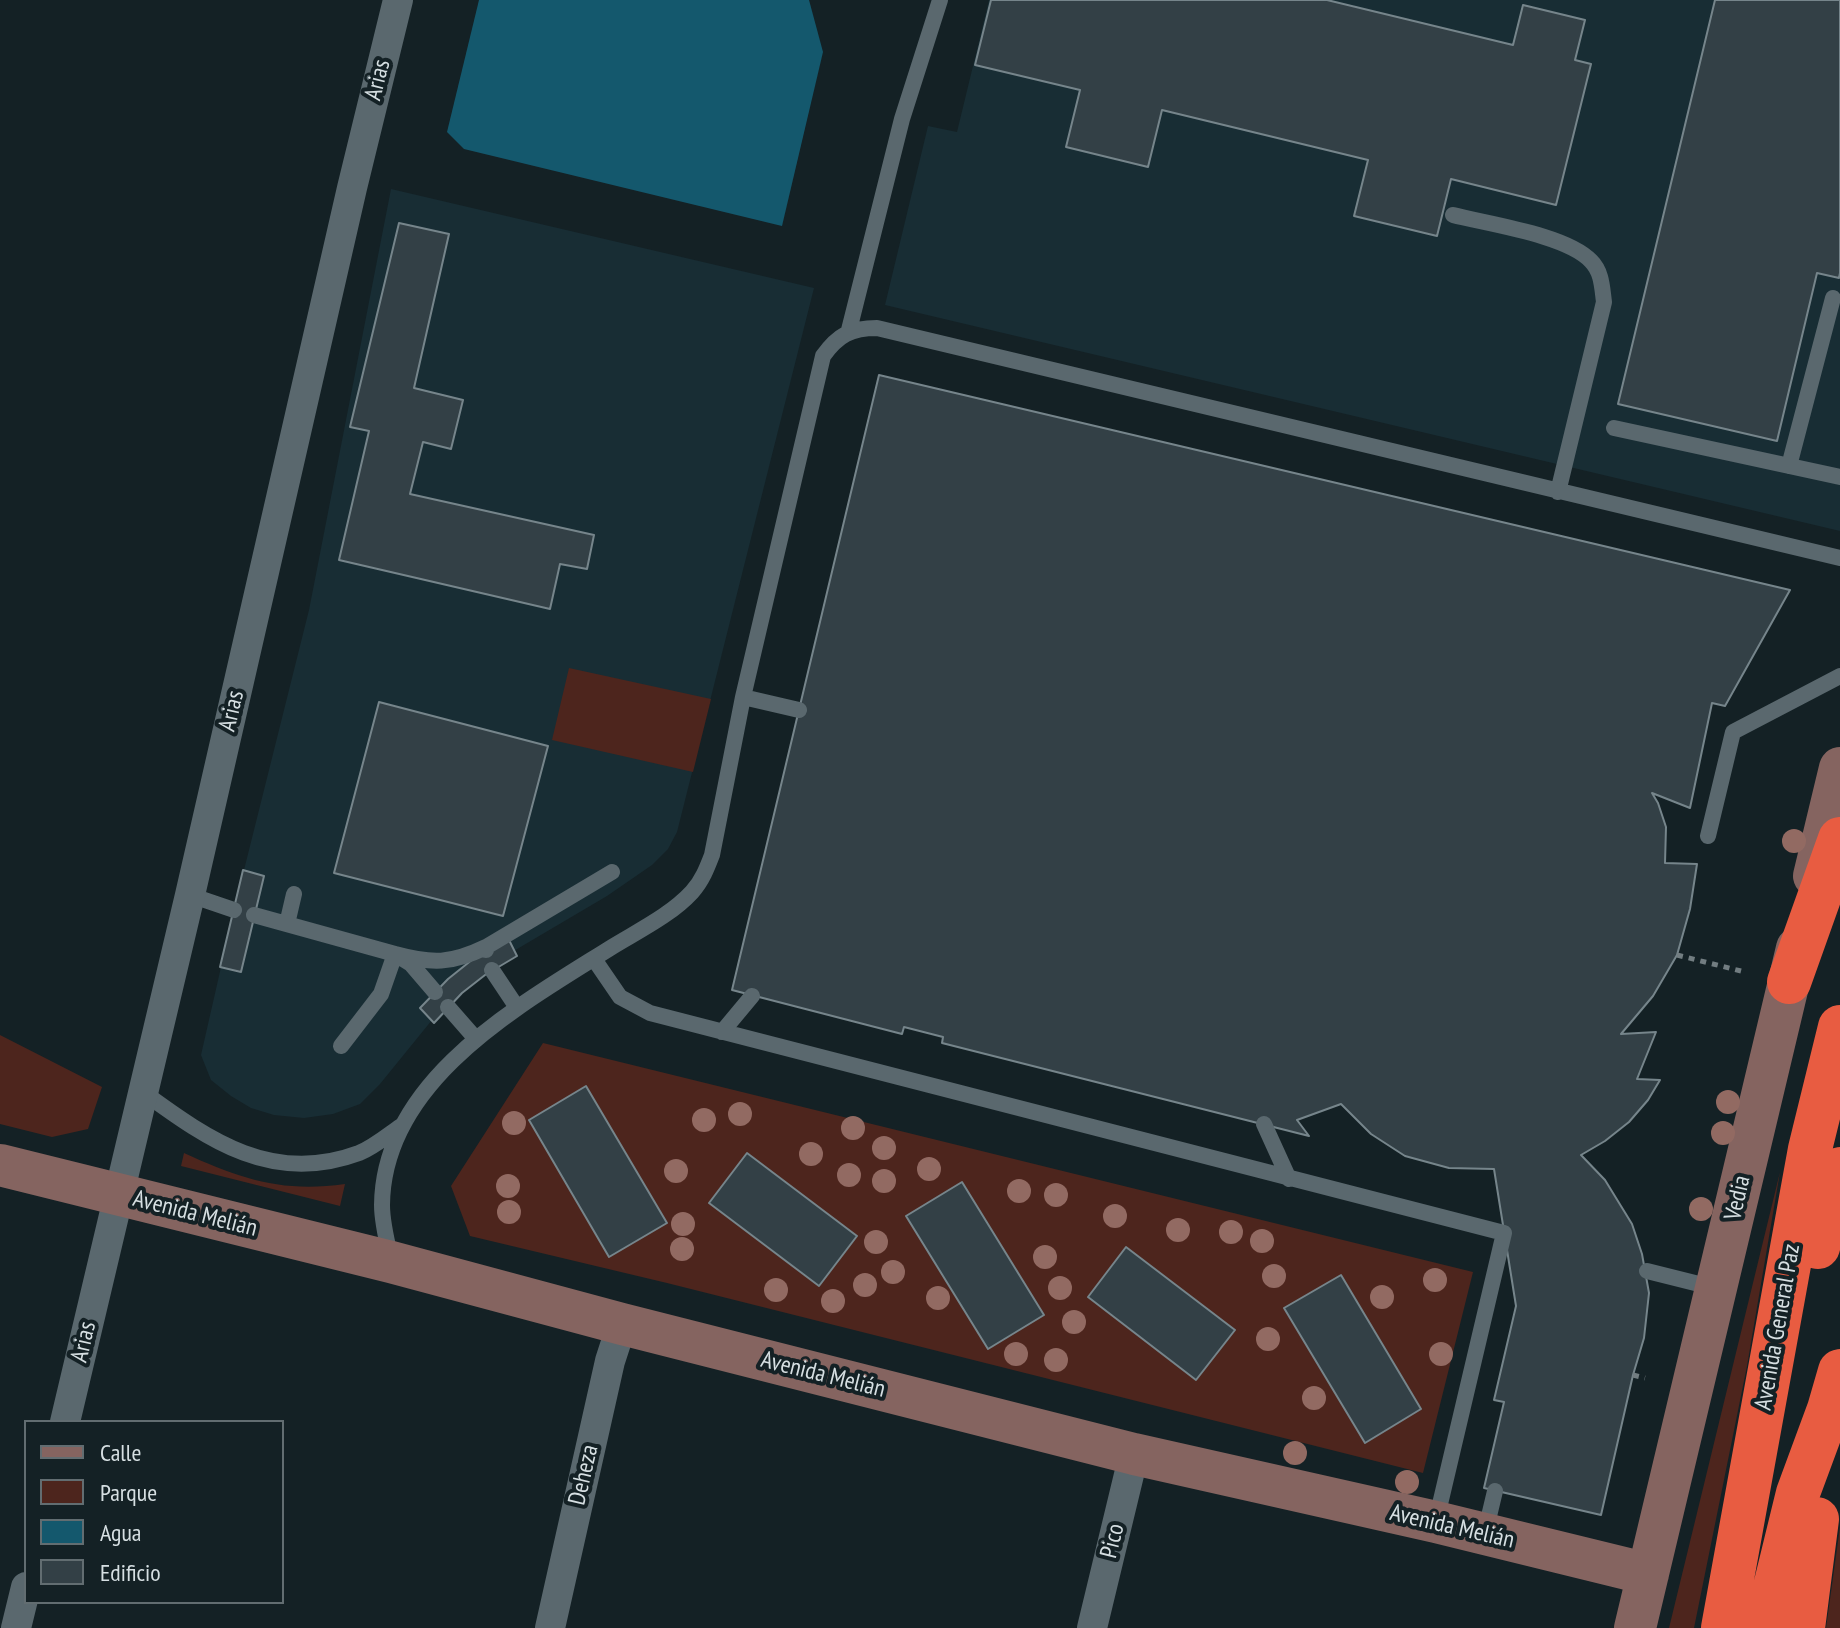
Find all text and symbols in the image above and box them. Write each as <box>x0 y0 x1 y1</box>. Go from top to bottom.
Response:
street label: Arias <box>359 57 397 103</box>
street label: Arias <box>213 688 251 734</box>
street label: Vedia <box>1719 1173 1757 1223</box>
street label: Avenida Melián <box>130 1185 260 1243</box>
street label: Avenida General Paz <box>1749 1242 1807 1412</box>
street label: Arias <box>65 1319 103 1365</box>
street label: Avenida Melián <box>758 1346 888 1404</box>
legend <box>24 1420 284 1604</box>
text: Calle <box>100 1437 141 1468</box>
street label: Deheza <box>563 1442 605 1508</box>
text: Parque <box>100 1477 157 1508</box>
street label: Avenida Melián <box>1387 1499 1517 1555</box>
text: Agua <box>100 1517 141 1548</box>
street label: Pico <box>1095 1521 1131 1561</box>
text: Edificio <box>100 1557 161 1588</box>

